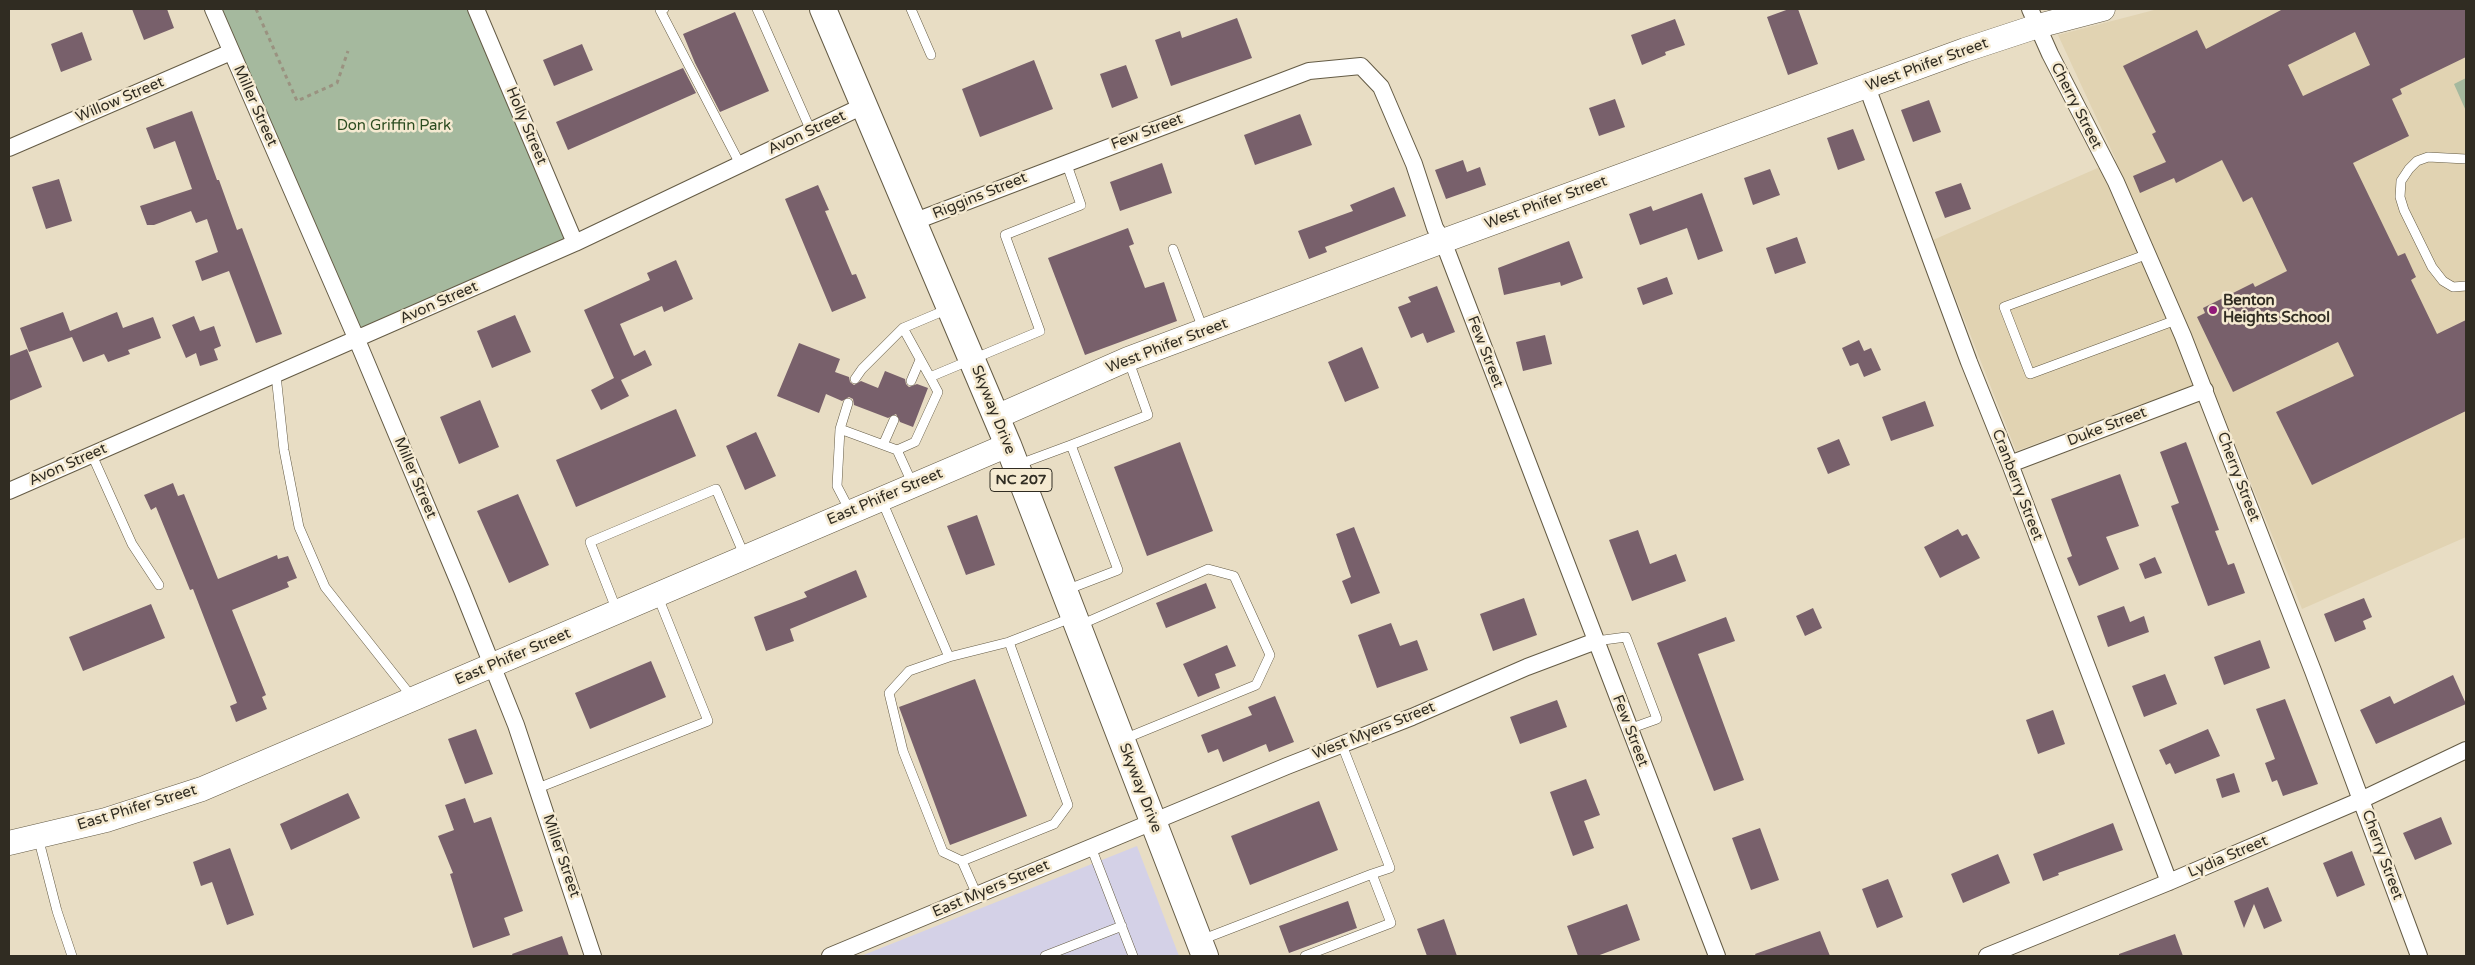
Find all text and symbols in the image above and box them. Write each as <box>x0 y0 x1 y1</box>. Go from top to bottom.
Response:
street label: West Phifer Street <box>1863 34 1991 96</box>
street label: Cherry Street <box>2047 60 2105 152</box>
street label: Miller Street <box>229 63 281 149</box>
street label: Willow Street <box>73 73 167 127</box>
street label: Holly Street <box>502 84 550 168</box>
street label: Avon Street <box>765 107 849 159</box>
street label: Few Street <box>1108 110 1186 154</box>
park label: Don Griffin Park <box>337 117 451 135</box>
street label: Riggins Street <box>930 169 1030 223</box>
street label: West Phifer Street <box>1482 172 1610 234</box>
street label: Avon Street <box>397 278 481 328</box>
place label: Benton Heights School <box>2223 292 2330 327</box>
marker: Benton Heights School <box>2207 304 2219 316</box>
street label: Few Street <box>1463 313 1507 391</box>
street label: West Phifer Street <box>1104 314 1230 378</box>
street label: Skyway Drive <box>967 363 1019 457</box>
street label: Duke Street <box>2065 404 2149 450</box>
street label: Cranberry Street <box>1987 427 2047 543</box>
street label: Cherry Street <box>2213 430 2263 524</box>
street label: Miller Street <box>390 435 440 521</box>
street label: Avon Street <box>26 440 110 490</box>
street label: East Phifer Street <box>824 465 946 529</box>
road number: NC 207 <box>990 468 1052 492</box>
street label: East Phifer Street <box>452 625 574 689</box>
street label: Few Street <box>1608 692 1652 770</box>
street label: West Myers Street <box>1310 698 1438 764</box>
street label: Skyway Drive <box>1115 741 1165 835</box>
street label: East Phifer Street <box>75 781 199 835</box>
street label: Cherry Street <box>2357 808 2407 902</box>
street label: Miller Street <box>538 812 584 900</box>
street label: Lydia Street <box>2185 832 2271 882</box>
street label: East Myers Street <box>930 856 1052 922</box>

